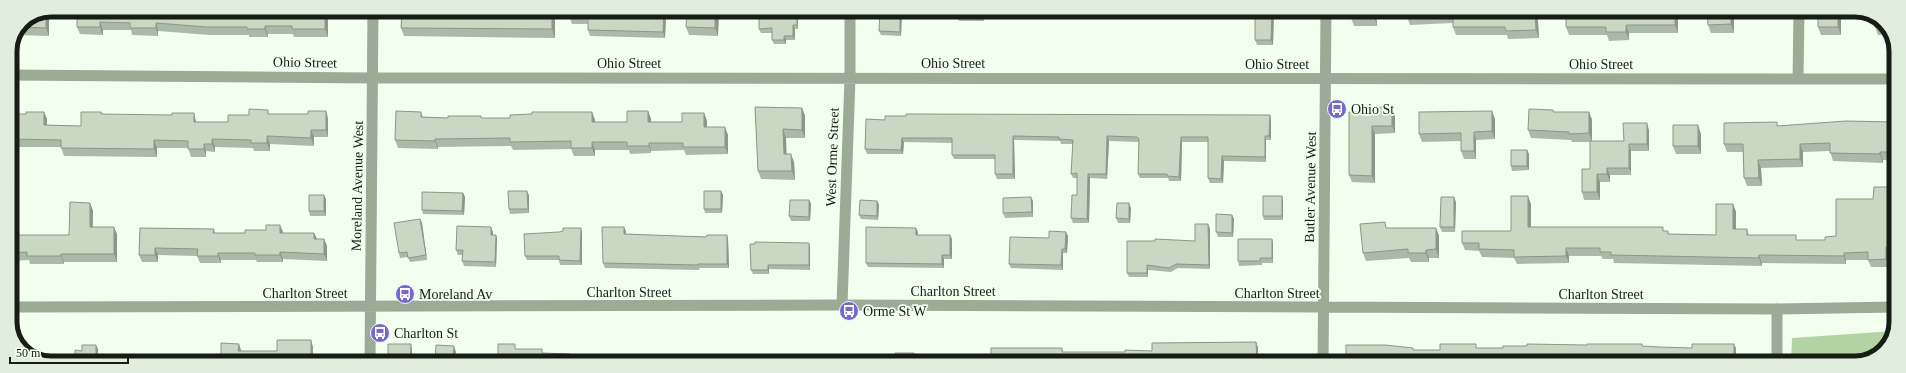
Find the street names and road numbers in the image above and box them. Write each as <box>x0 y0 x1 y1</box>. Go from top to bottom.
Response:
street label: Ohio Street <box>273 54 337 71</box>
street label: Ohio Street <box>597 56 661 71</box>
street label: Ohio Street <box>921 56 985 71</box>
street label: Ohio Street <box>1245 57 1309 72</box>
street label: Ohio Street <box>1569 57 1633 72</box>
street label: West Orme Street <box>823 107 842 207</box>
street label: Moreland Avenue West <box>349 121 366 251</box>
street label: Butler Avenue West <box>1302 131 1319 243</box>
street label: Charlton Street <box>910 284 996 299</box>
street label: Charlton Street <box>586 285 672 300</box>
street label: Charlton Street <box>262 286 348 301</box>
street label: Charlton Street <box>1234 286 1320 301</box>
street label: Charlton Street <box>1558 287 1644 302</box>

